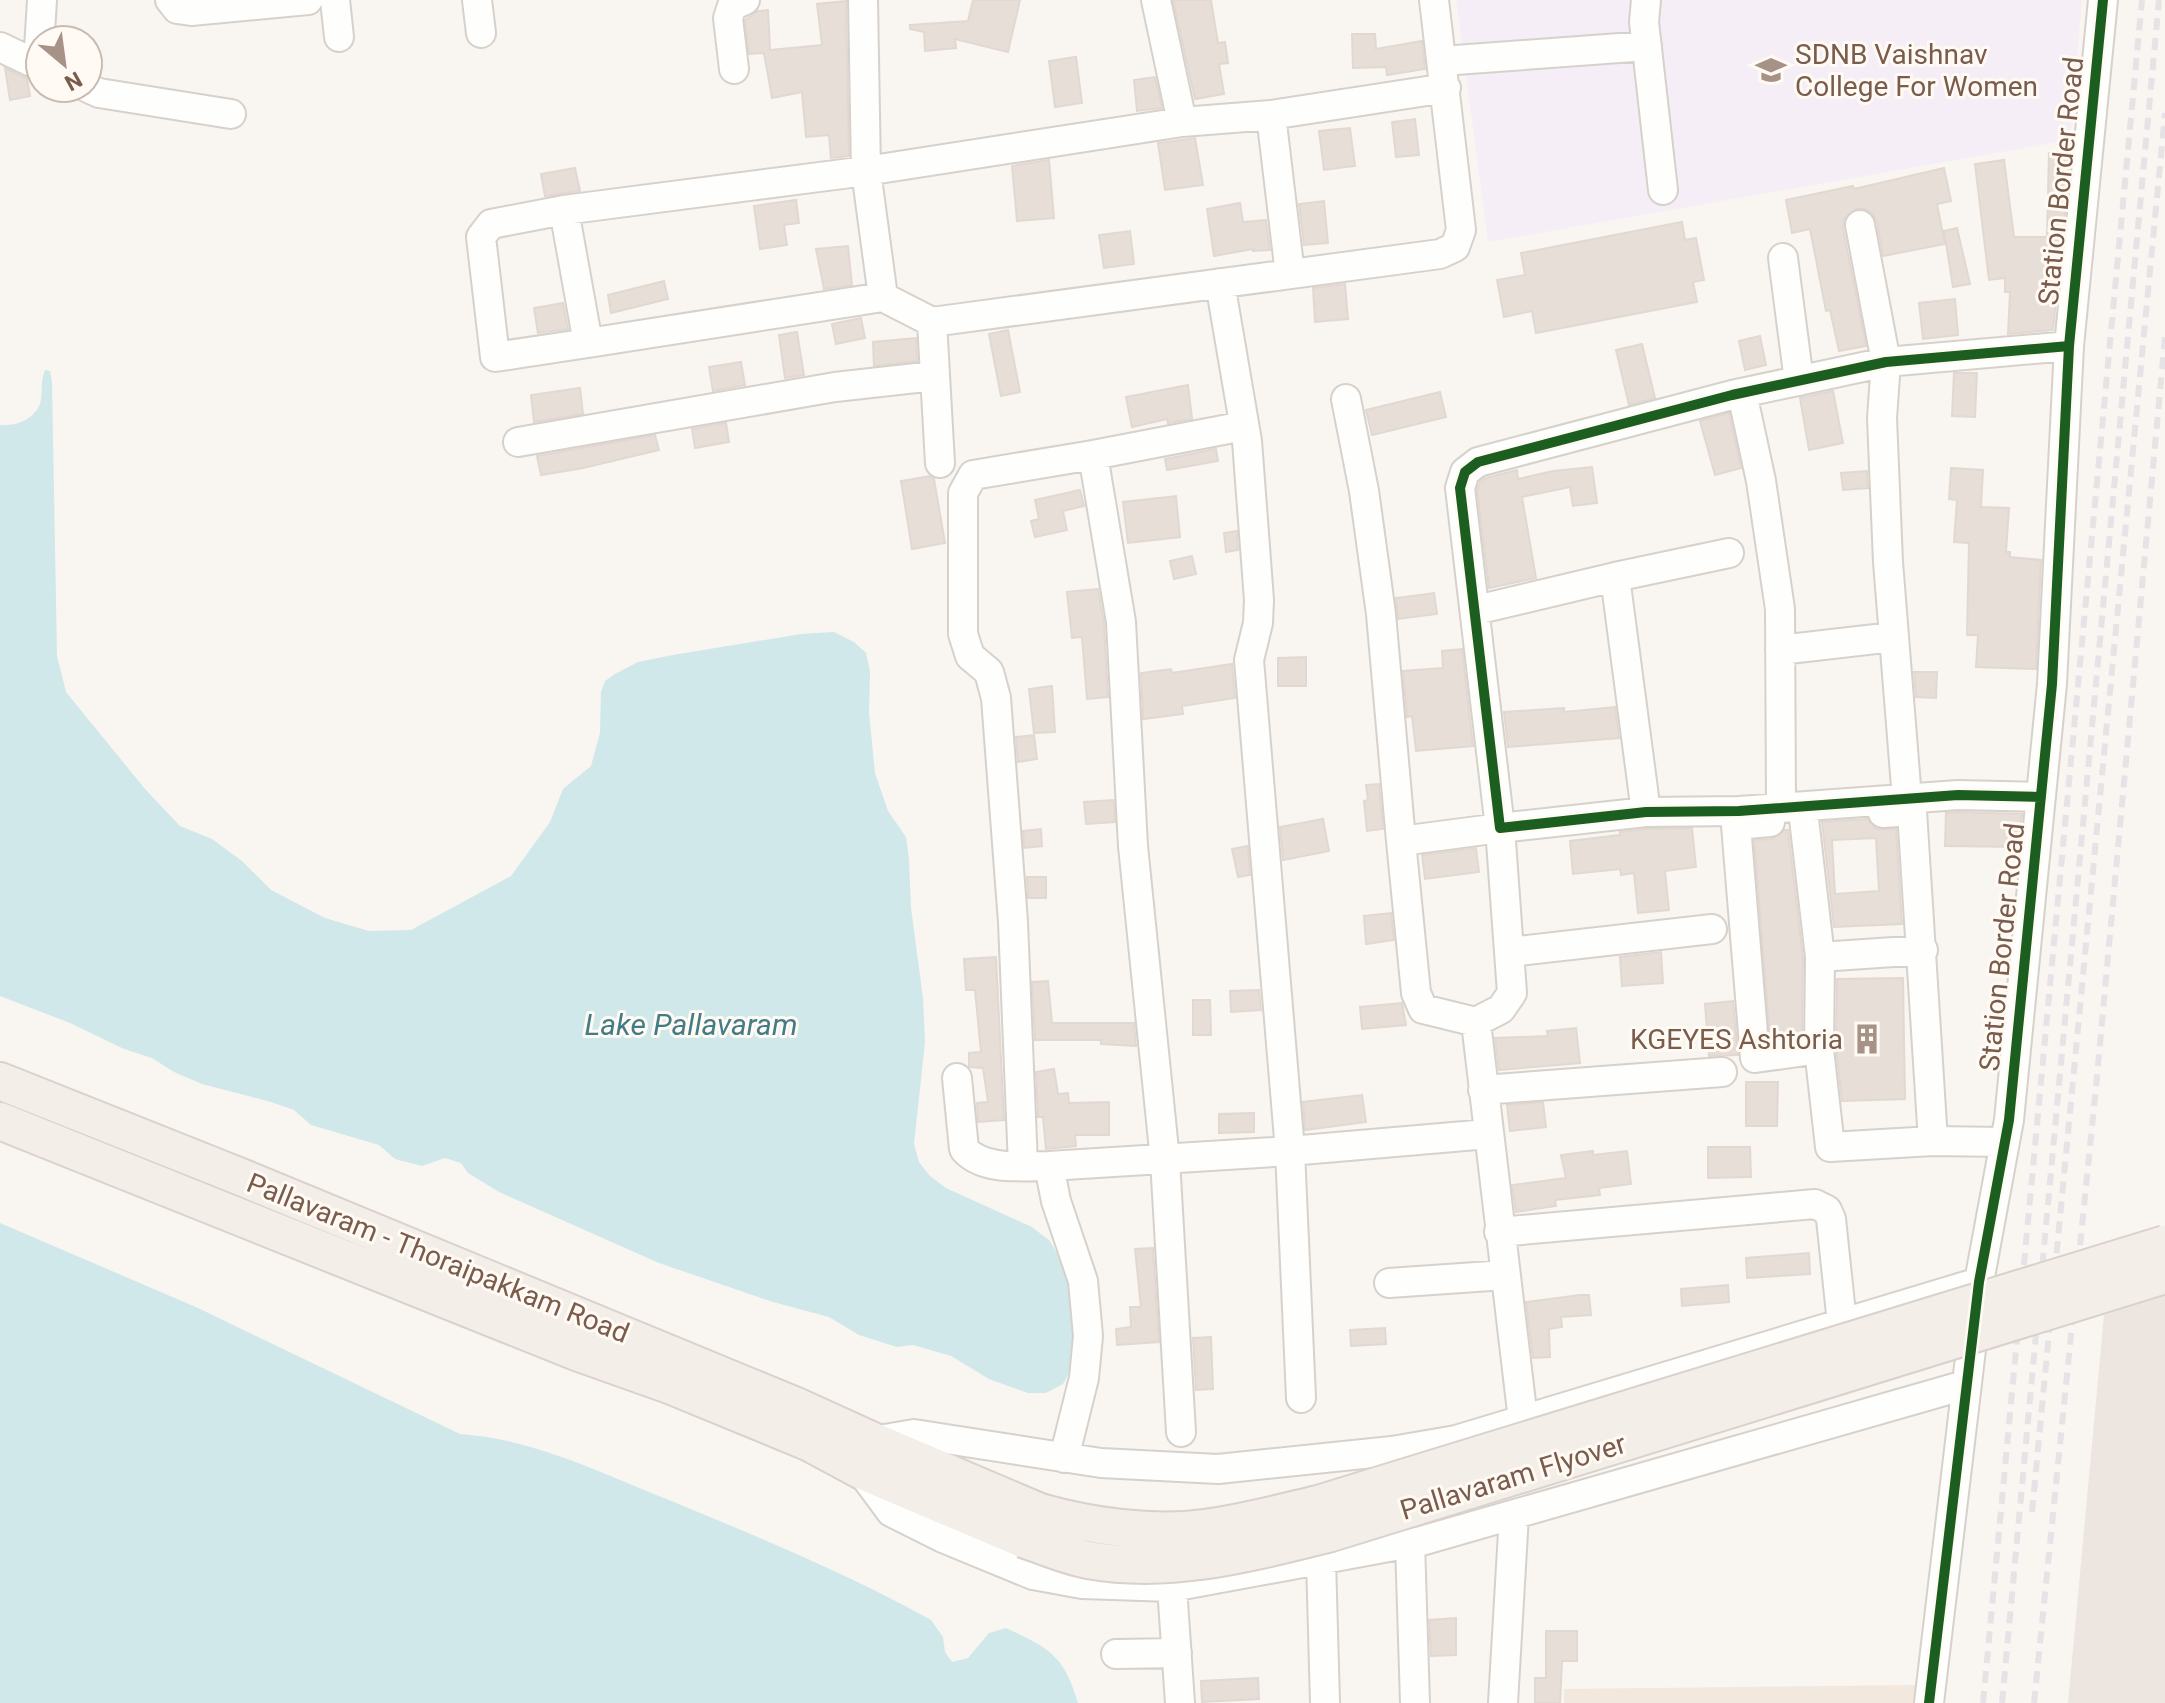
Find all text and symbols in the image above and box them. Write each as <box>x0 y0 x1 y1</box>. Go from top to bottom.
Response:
north arrow <box>24 24 104 104</box>
place label: SDNB Vaishnav College For Women <box>1795 38 2038 103</box>
school or university icon: SDNB Vaishnav College For Women <box>1754 53 1788 87</box>
street label: Station Border Road <box>2032 55 2090 307</box>
text: N <box>61 66 86 96</box>
street label: Station Border Road <box>1973 821 2031 1073</box>
water label: Lake Pallavaram <box>585 1007 797 1042</box>
building icon: KGEYES Ashtoria <box>1850 1022 1884 1056</box>
place label: KGEYES Ashtoria <box>1630 1023 1843 1056</box>
street label: Pallavaram - Thoraipakkam Road <box>242 1166 634 1350</box>
street label: Pallavaram Flyover <box>1396 1427 1630 1527</box>

